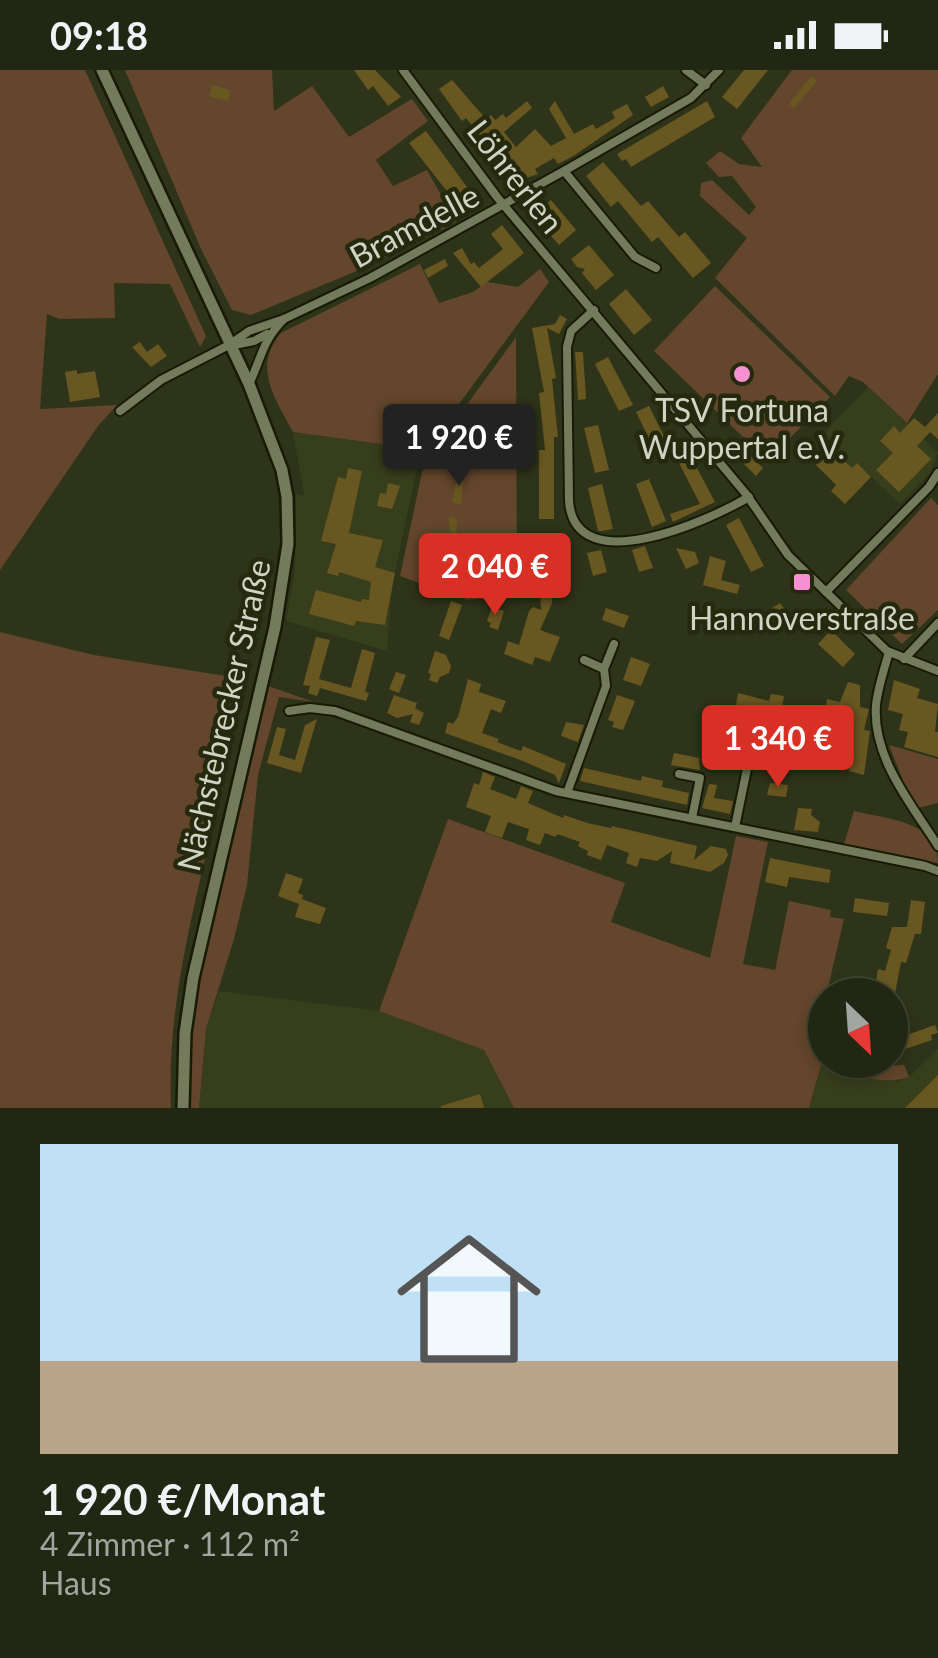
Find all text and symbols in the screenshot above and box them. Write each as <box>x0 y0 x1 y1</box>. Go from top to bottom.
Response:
text: 09:18 <box>50 12 148 58</box>
street label: Löhrerlen <box>460 112 572 240</box>
street label: Bramdelle <box>343 175 485 275</box>
marker: TSV Fortuna Wuppertal e.V. <box>731 363 753 385</box>
place label: TSV Fortuna Wuppertal e.V. <box>639 390 845 466</box>
pin: 1 920 € <box>367 404 551 489</box>
text: 1 920 € <box>405 417 513 456</box>
pin: 2 040 € <box>403 533 587 618</box>
text: 2 040 € <box>441 546 549 585</box>
street label: Nächstebrecker Straße <box>168 555 278 875</box>
marker: Hannoverstraße <box>791 571 813 593</box>
place label: Hannoverstraße <box>689 598 915 637</box>
pin: 1 340 € <box>686 705 870 790</box>
text: 1 340 € <box>724 718 832 757</box>
north arrow <box>808 978 908 1078</box>
map controls <box>808 978 908 1078</box>
icon: home <box>379 1209 559 1389</box>
text: 1 920 €/Monat <box>40 1474 325 1524</box>
text: 4 Zimmer · 112 m² <box>40 1524 300 1563</box>
text: Haus <box>40 1563 112 1602</box>

